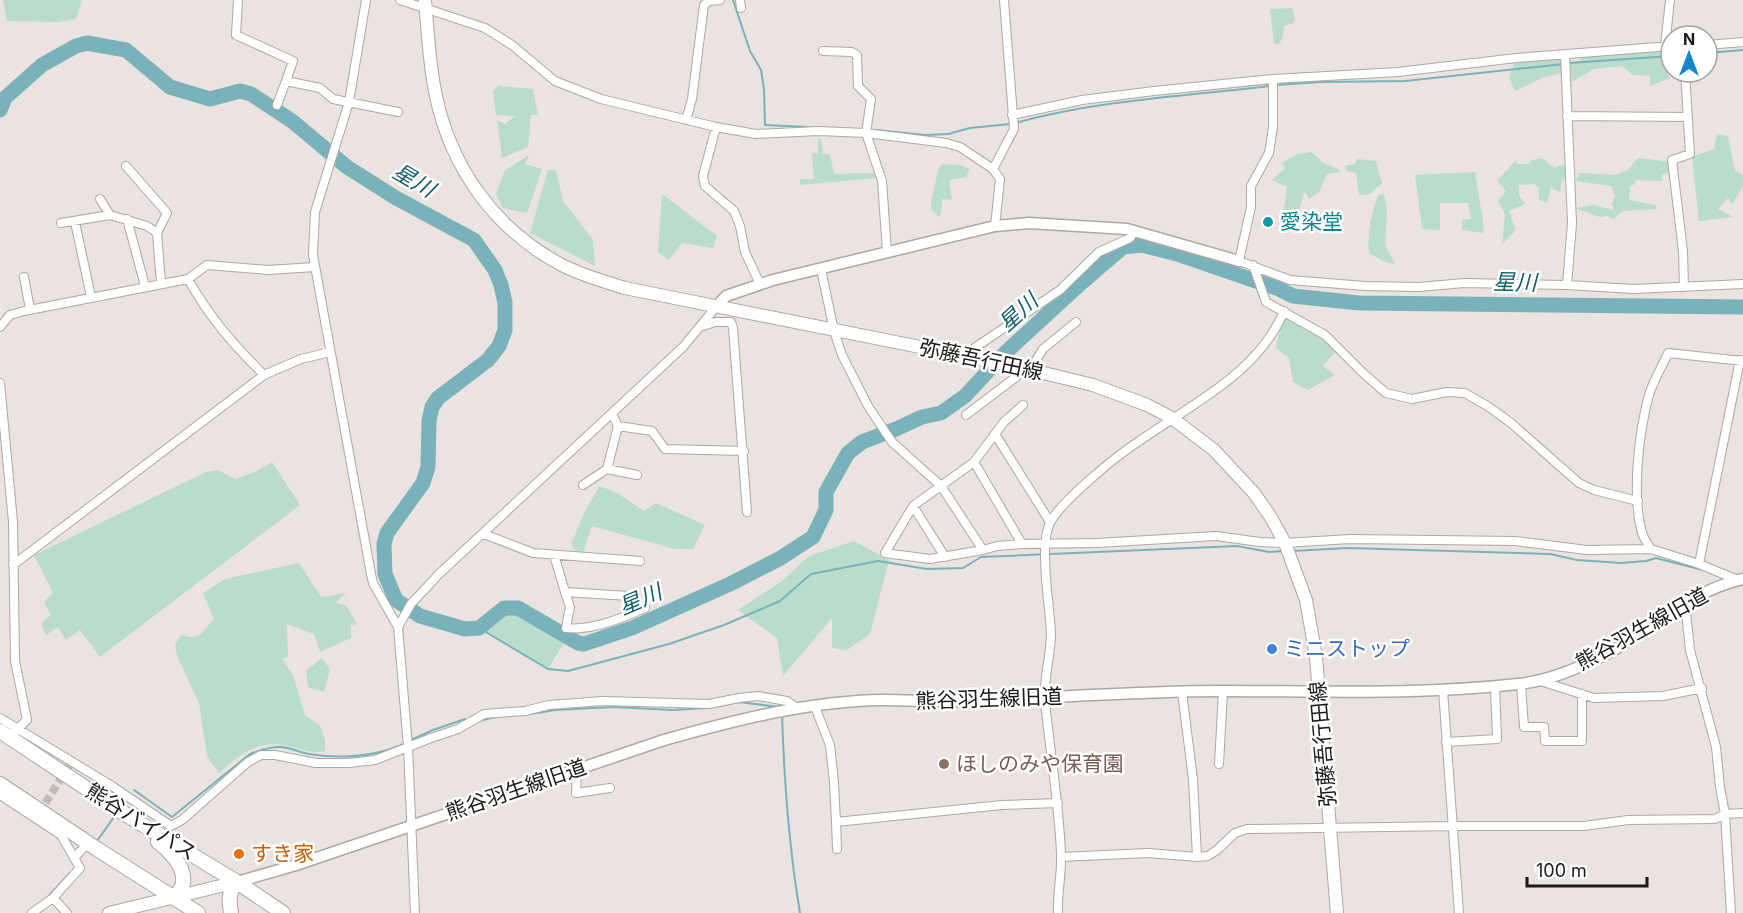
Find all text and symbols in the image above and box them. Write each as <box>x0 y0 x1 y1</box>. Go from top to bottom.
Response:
north arrow <box>1659 24 1719 84</box>
text: N <box>1683 29 1695 49</box>
water label: 星川 <box>388 158 441 203</box>
place label: 愛染堂 <box>1280 209 1343 234</box>
marker: 愛染堂 <box>1261 215 1275 229</box>
water label: 星川 <box>1493 269 1539 295</box>
water label: 星川 <box>993 286 1045 336</box>
street label: 弥藤吾行田線 <box>917 334 1045 385</box>
water label: 星川 <box>615 578 667 620</box>
street label: 熊谷羽生線旧道 <box>1571 582 1712 675</box>
place label: ミニストップ <box>1284 636 1410 661</box>
marker: ミニストップ <box>1265 642 1279 656</box>
street label: 弥藤吾行田線 <box>1305 680 1340 808</box>
street label: 熊谷羽生線旧道 <box>915 683 1063 714</box>
place label: ほしのみや保育園 <box>956 751 1124 776</box>
street label: 熊谷羽生線旧道 <box>442 754 589 825</box>
marker: ほしのみや保育園 <box>937 757 951 771</box>
street label: 熊谷バイパス <box>81 778 201 865</box>
place label: すき家 <box>251 841 314 866</box>
marker: すき家 <box>232 847 246 861</box>
scale bar <box>1527 850 1647 888</box>
text: 100 m <box>1536 860 1587 881</box>

